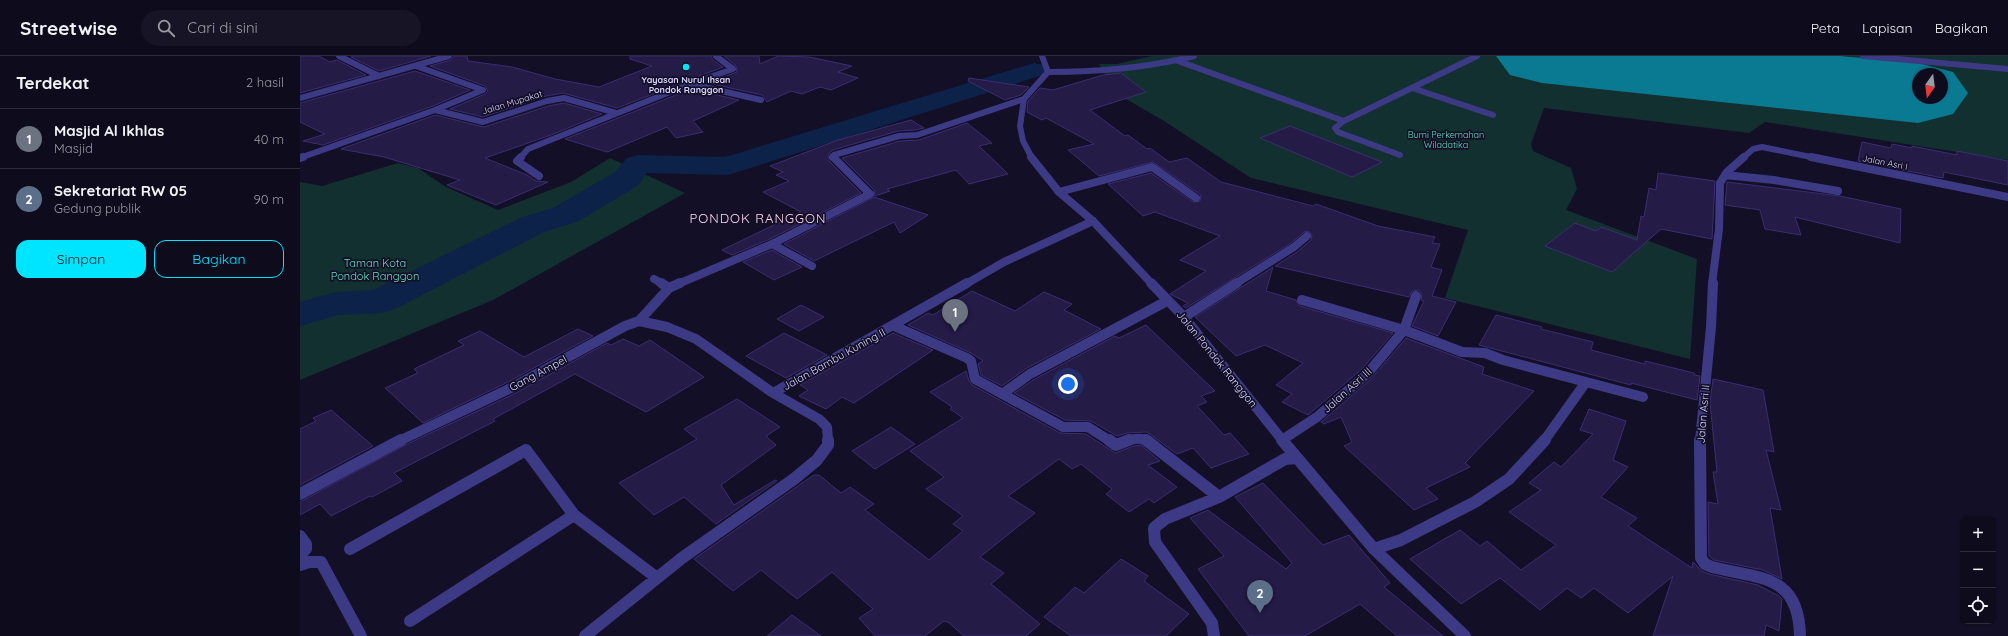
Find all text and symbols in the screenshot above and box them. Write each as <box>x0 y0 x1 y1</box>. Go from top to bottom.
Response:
search box <box>141 10 421 46</box>
text: Streetwise <box>20 16 117 40</box>
icon: search <box>155 17 177 39</box>
text: Cari di sini <box>187 18 258 37</box>
text: Peta <box>1811 19 1840 37</box>
text: Lapisan <box>1862 19 1913 37</box>
text: Bagikan <box>1935 19 1988 37</box>
marker: Yayasan Nurul Ihsan Pondok Ranggon <box>681 62 691 72</box>
north arrow <box>1912 68 1948 104</box>
text: Terdekat <box>16 72 90 93</box>
text: 2 hasil <box>246 74 284 90</box>
place label: Yayasan Nurul Ihsan Pondok Ranggon <box>642 74 730 95</box>
street label: Jalan Mupakat <box>480 88 544 116</box>
text: Masjid Al Ikhlas <box>54 121 164 140</box>
park label: Bumi Perkemahan Wiladatika <box>1408 129 1484 150</box>
text: 1 <box>26 131 32 147</box>
text: 40 m <box>254 131 284 147</box>
text: Masjid <box>54 140 93 156</box>
street label: Jalan Asri I <box>1861 152 1909 172</box>
text: Sekretariat RW 05 <box>54 181 187 200</box>
text: 2 <box>25 191 33 207</box>
text: 90 m <box>254 191 284 207</box>
text: Gedung publik <box>54 200 141 216</box>
district label: PONDOK RANGGON <box>690 210 826 226</box>
button: Simpan <box>16 240 146 278</box>
button: Bagikan <box>154 240 284 278</box>
park label: Taman Kota Pondok Ranggon <box>331 256 419 283</box>
pin: 1 <box>942 299 968 332</box>
street label: Jalan Pondok Ranggon <box>1174 308 1260 410</box>
street label: Jalan Bambu Kuning II <box>780 325 888 393</box>
street label: Gang Ampel <box>507 352 569 394</box>
street label: Jalan Asri III <box>1319 364 1375 416</box>
your location <box>1058 374 1078 394</box>
street label: Jalan Asri II <box>1693 384 1713 444</box>
map controls <box>1960 516 1996 624</box>
button: + <box>1960 516 1996 552</box>
button: − <box>1960 552 1996 588</box>
pin: 2 <box>1247 580 1273 613</box>
button: locate <box>1960 588 1996 624</box>

